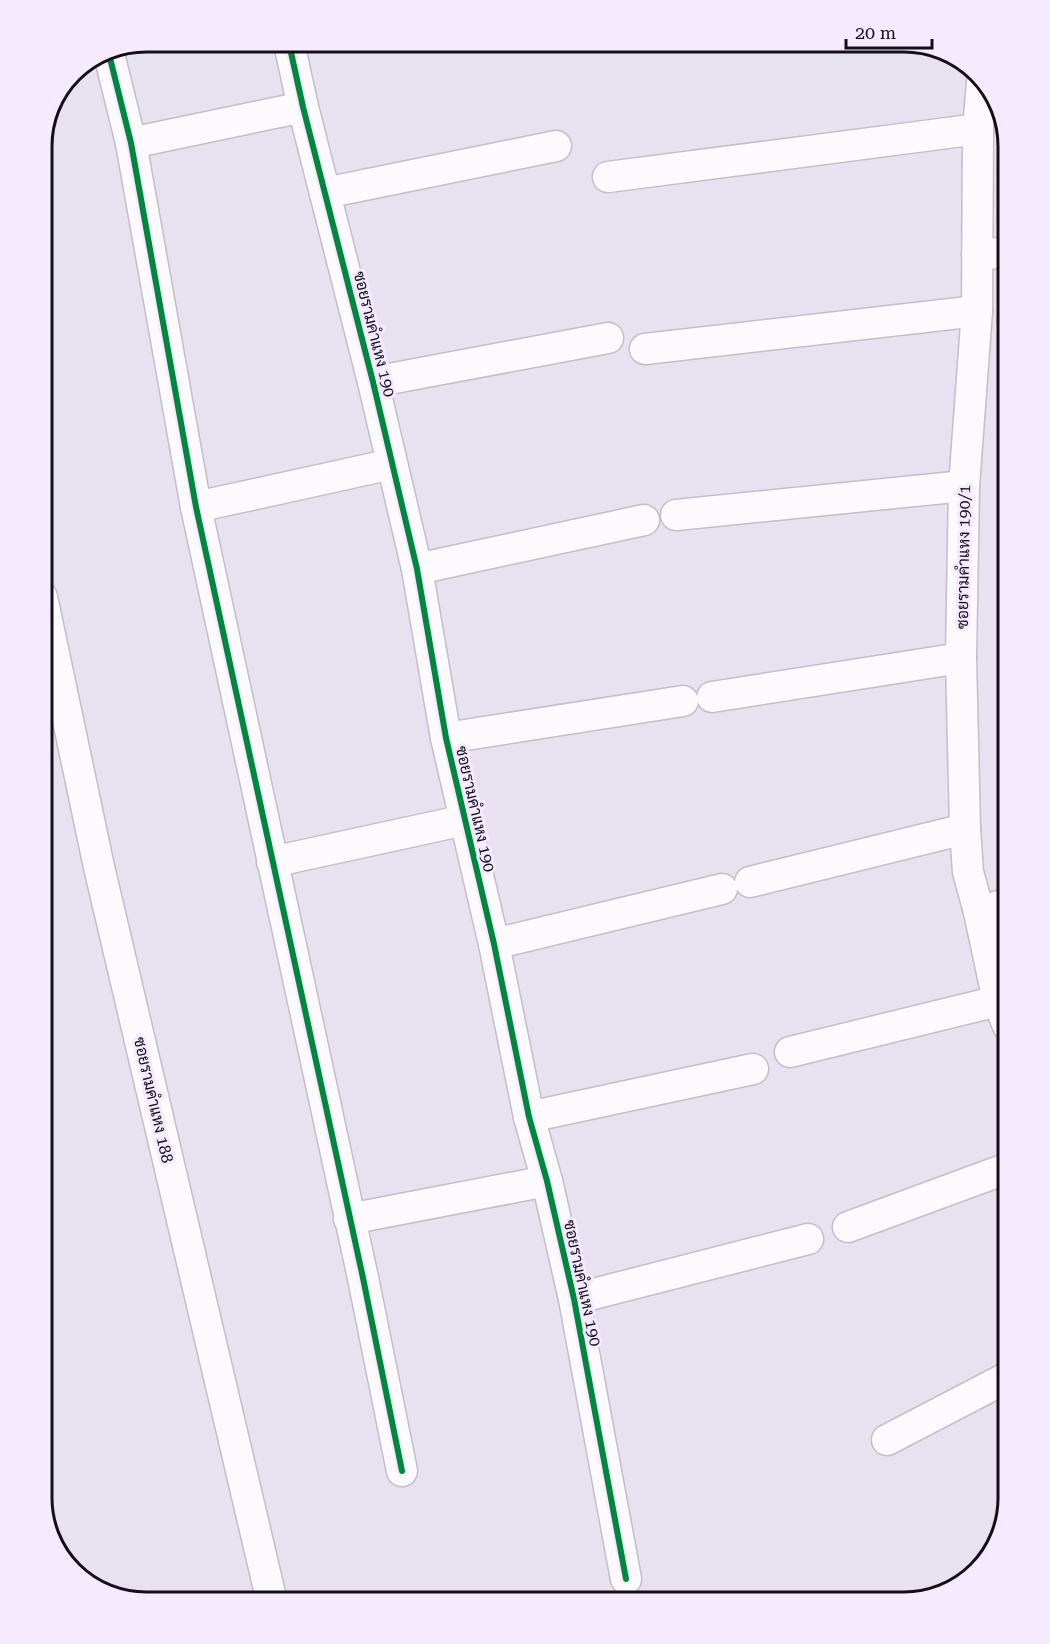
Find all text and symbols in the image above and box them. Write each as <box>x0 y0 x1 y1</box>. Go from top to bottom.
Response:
scale bar <box>846 12 932 50</box>
text: 20 m <box>855 22 896 43</box>
street label: ซอยรามคำแหง 190 <box>350 269 399 399</box>
street label: ซอยรามคำแหง 190/1 <box>953 485 974 629</box>
street label: ซอยรามคำแหง 190 <box>452 744 499 874</box>
street label: ซอยรามคำแหง 188 <box>130 1035 177 1165</box>
street label: ซอยรามคำแหง 190 <box>560 1218 605 1348</box>

